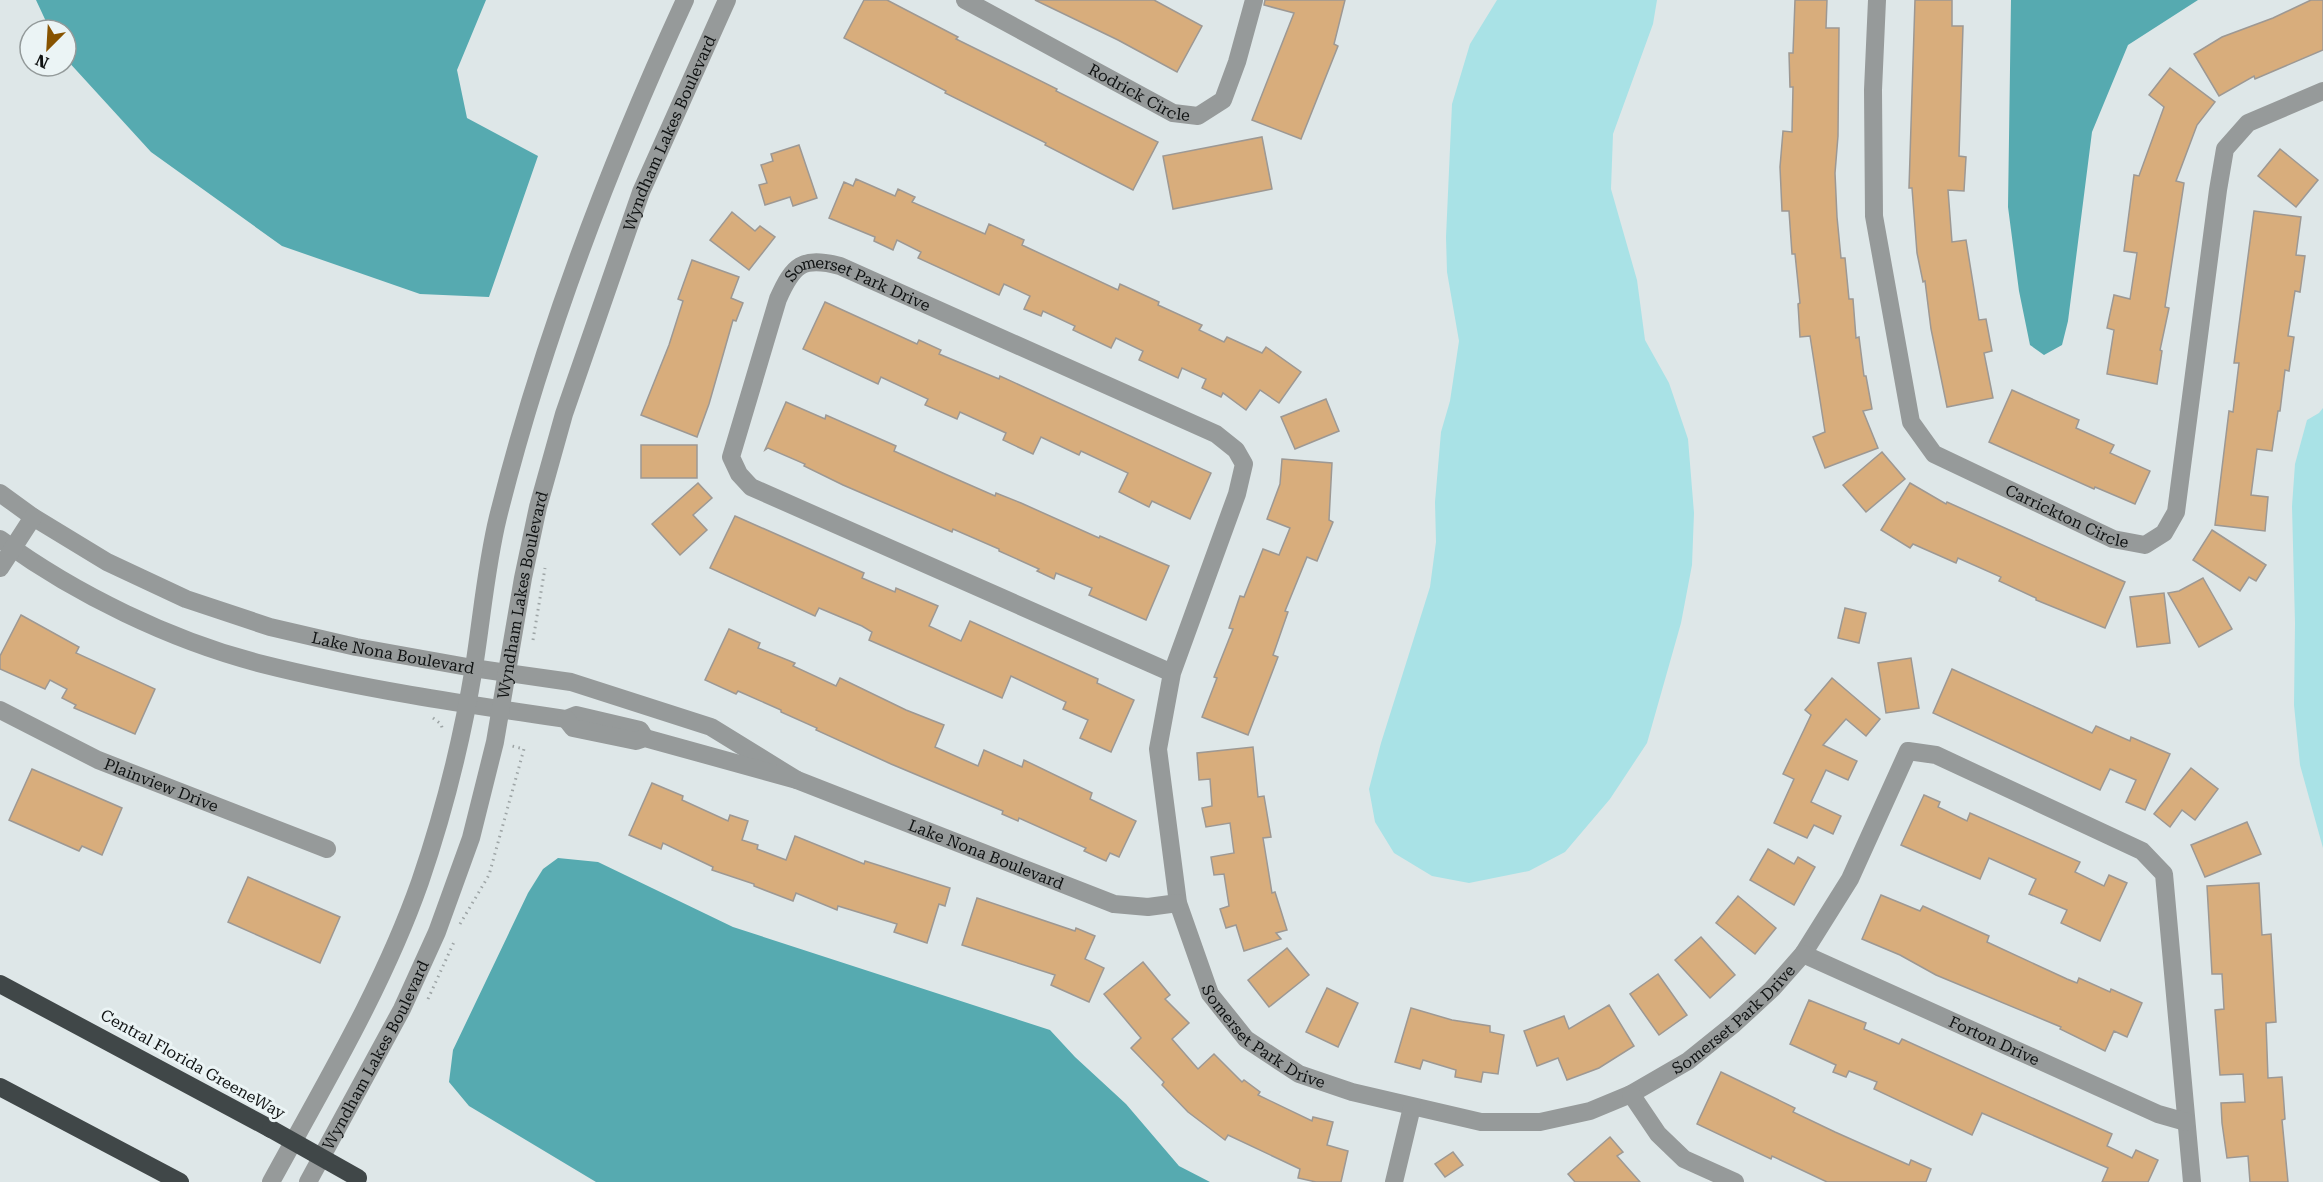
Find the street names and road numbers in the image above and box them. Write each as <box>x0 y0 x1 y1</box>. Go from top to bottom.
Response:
street label: Wyndham Lakes Boulevard <box>619 32 719 233</box>
street label: Rodrick Circle <box>1085 60 1191 124</box>
street label: Somerset Park Drive <box>780 252 934 315</box>
street label: Carrickton Circle <box>2003 480 2130 551</box>
street label: Wyndham Lakes Boulevard <box>493 489 552 700</box>
street label: Lake Nona Boulevard <box>310 628 476 678</box>
street label: Plainview Drive <box>101 754 221 816</box>
street label: Lake Nona Boulevard <box>906 815 1067 893</box>
street label: Wyndham Lakes Boulevard <box>318 957 432 1153</box>
street label: Somerset Park Drive <box>1668 960 1799 1078</box>
street label: Somerset Park Drive <box>1198 982 1328 1092</box>
street label: Central Florida GreeneWay <box>97 1005 289 1123</box>
street label: Forton Drive <box>1946 1012 2043 1069</box>

